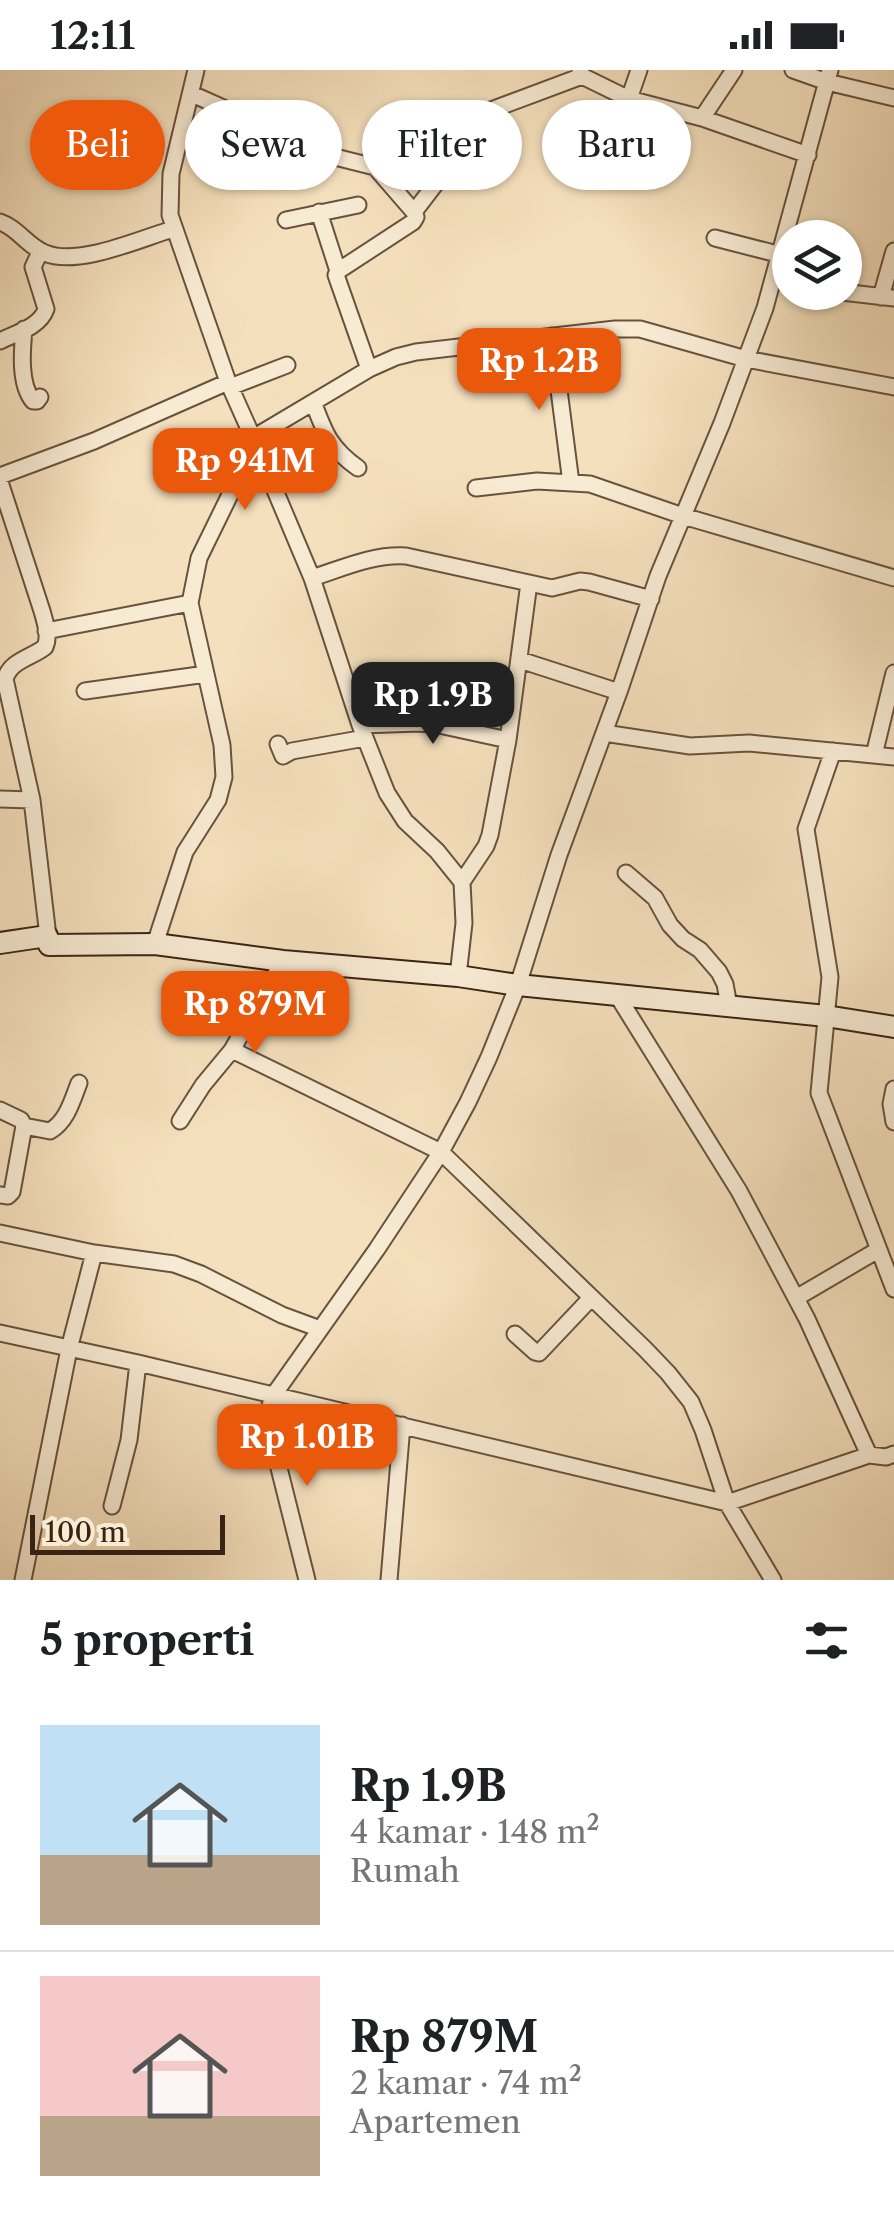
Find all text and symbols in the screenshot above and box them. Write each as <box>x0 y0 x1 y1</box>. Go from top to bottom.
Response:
text: 12:11 <box>50 12 135 59</box>
chip: Beli <box>30 100 165 190</box>
chip: Sewa <box>185 100 342 190</box>
chip: Filter <box>362 100 522 190</box>
chip: Baru <box>542 100 691 190</box>
map controls <box>772 220 862 310</box>
button: layers <box>772 220 862 310</box>
pin: Rp 1.2B <box>447 328 631 413</box>
text: Rp 1.2B <box>479 341 599 380</box>
pin: Rp 941M <box>153 428 337 513</box>
text: Rp 941M <box>175 441 315 480</box>
pin: Rp 1.9B <box>341 662 525 747</box>
text: Rp 1.9B <box>373 675 493 714</box>
pin: Rp 879M <box>163 971 347 1056</box>
text: Rp 879M <box>183 984 327 1023</box>
pin: Rp 1.01B <box>204 1404 410 1489</box>
text: Rp 1.01B <box>239 1417 375 1456</box>
scale bar <box>30 1510 225 1554</box>
text: 100 m <box>45 1515 126 1549</box>
icon: filters <box>799 1613 854 1668</box>
text: 5 properti <box>40 1614 254 1666</box>
text: Rp 1.9B <box>350 1760 507 1812</box>
icon: home <box>120 1765 240 1885</box>
text: 4 kamar · 148 m² <box>350 1812 600 1851</box>
text: Rumah <box>350 1851 460 1890</box>
text: Rp 879M <box>350 2011 538 2063</box>
icon: home <box>120 2016 240 2136</box>
text: 2 kamar · 74 m² <box>350 2063 582 2102</box>
text: Apartemen <box>350 2102 521 2141</box>

